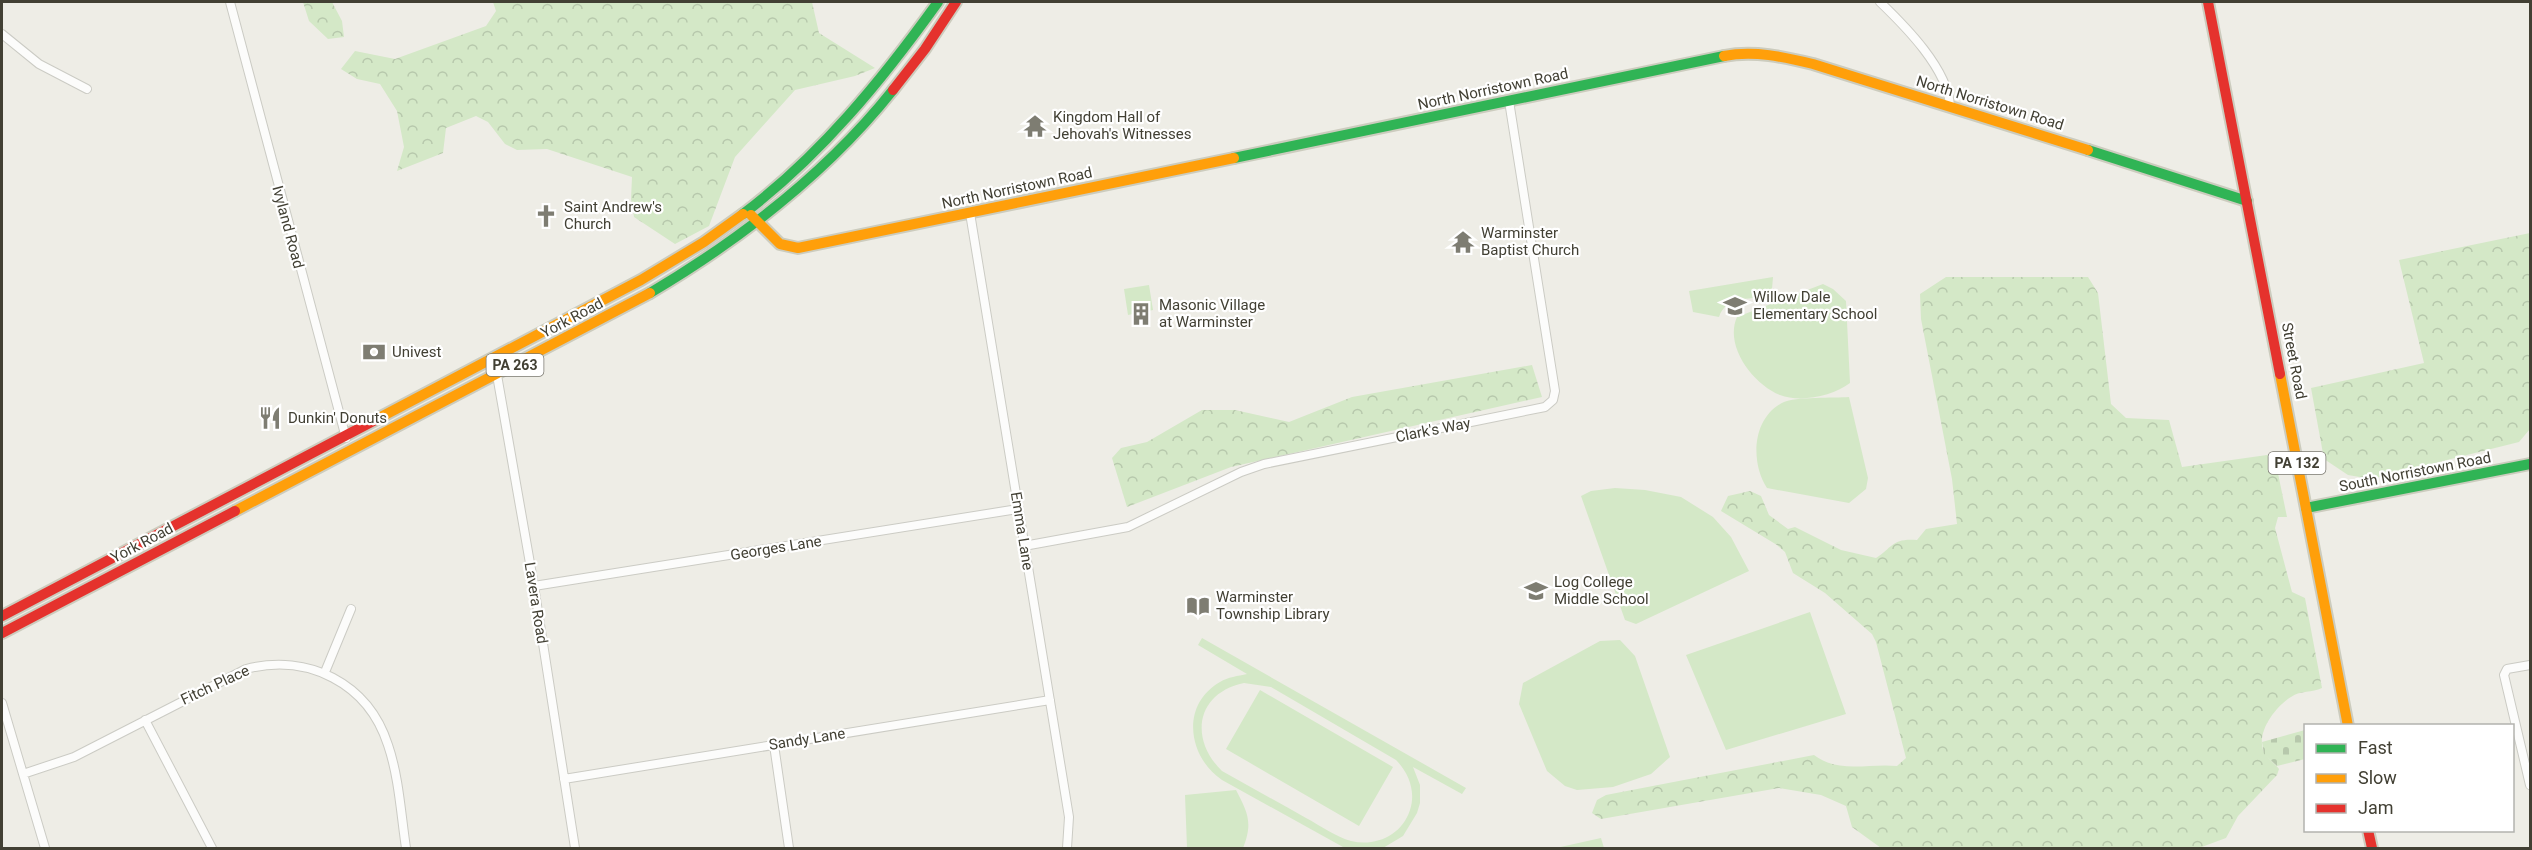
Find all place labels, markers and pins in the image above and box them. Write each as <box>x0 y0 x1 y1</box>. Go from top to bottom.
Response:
place label: Kingdom Hall of Jehovah's Witnesses <box>1053 108 1192 143</box>
temple icon: Kingdom Hall of Jehovah's Witnesses <box>1022 113 1048 139</box>
place label: Saint Andrew's Church <box>564 198 662 233</box>
church icon: Saint Andrew's Church <box>533 203 559 229</box>
place label: Warminster Baptist Church <box>1481 224 1579 259</box>
temple icon: Warminster Baptist Church <box>1450 229 1476 255</box>
place label: Willow Dale Elementary School <box>1753 288 1877 323</box>
school or university icon: Willow Dale Elementary School <box>1722 293 1748 319</box>
place label: Masonic Village at Warminster <box>1159 296 1265 331</box>
building icon: Masonic Village at Warminster <box>1128 301 1154 327</box>
bank icon: Univest <box>361 339 387 365</box>
place label: Univest <box>392 343 442 361</box>
restaurant icon: Dunkin' Donuts <box>257 405 283 431</box>
place label: Dunkin' Donuts <box>288 409 387 427</box>
place label: Log College Middle School <box>1554 573 1649 608</box>
school or university icon: Log College Middle School <box>1523 578 1549 604</box>
place label: Warminster Township Library <box>1216 588 1330 623</box>
library icon: Warminster Township Library <box>1185 593 1211 619</box>

